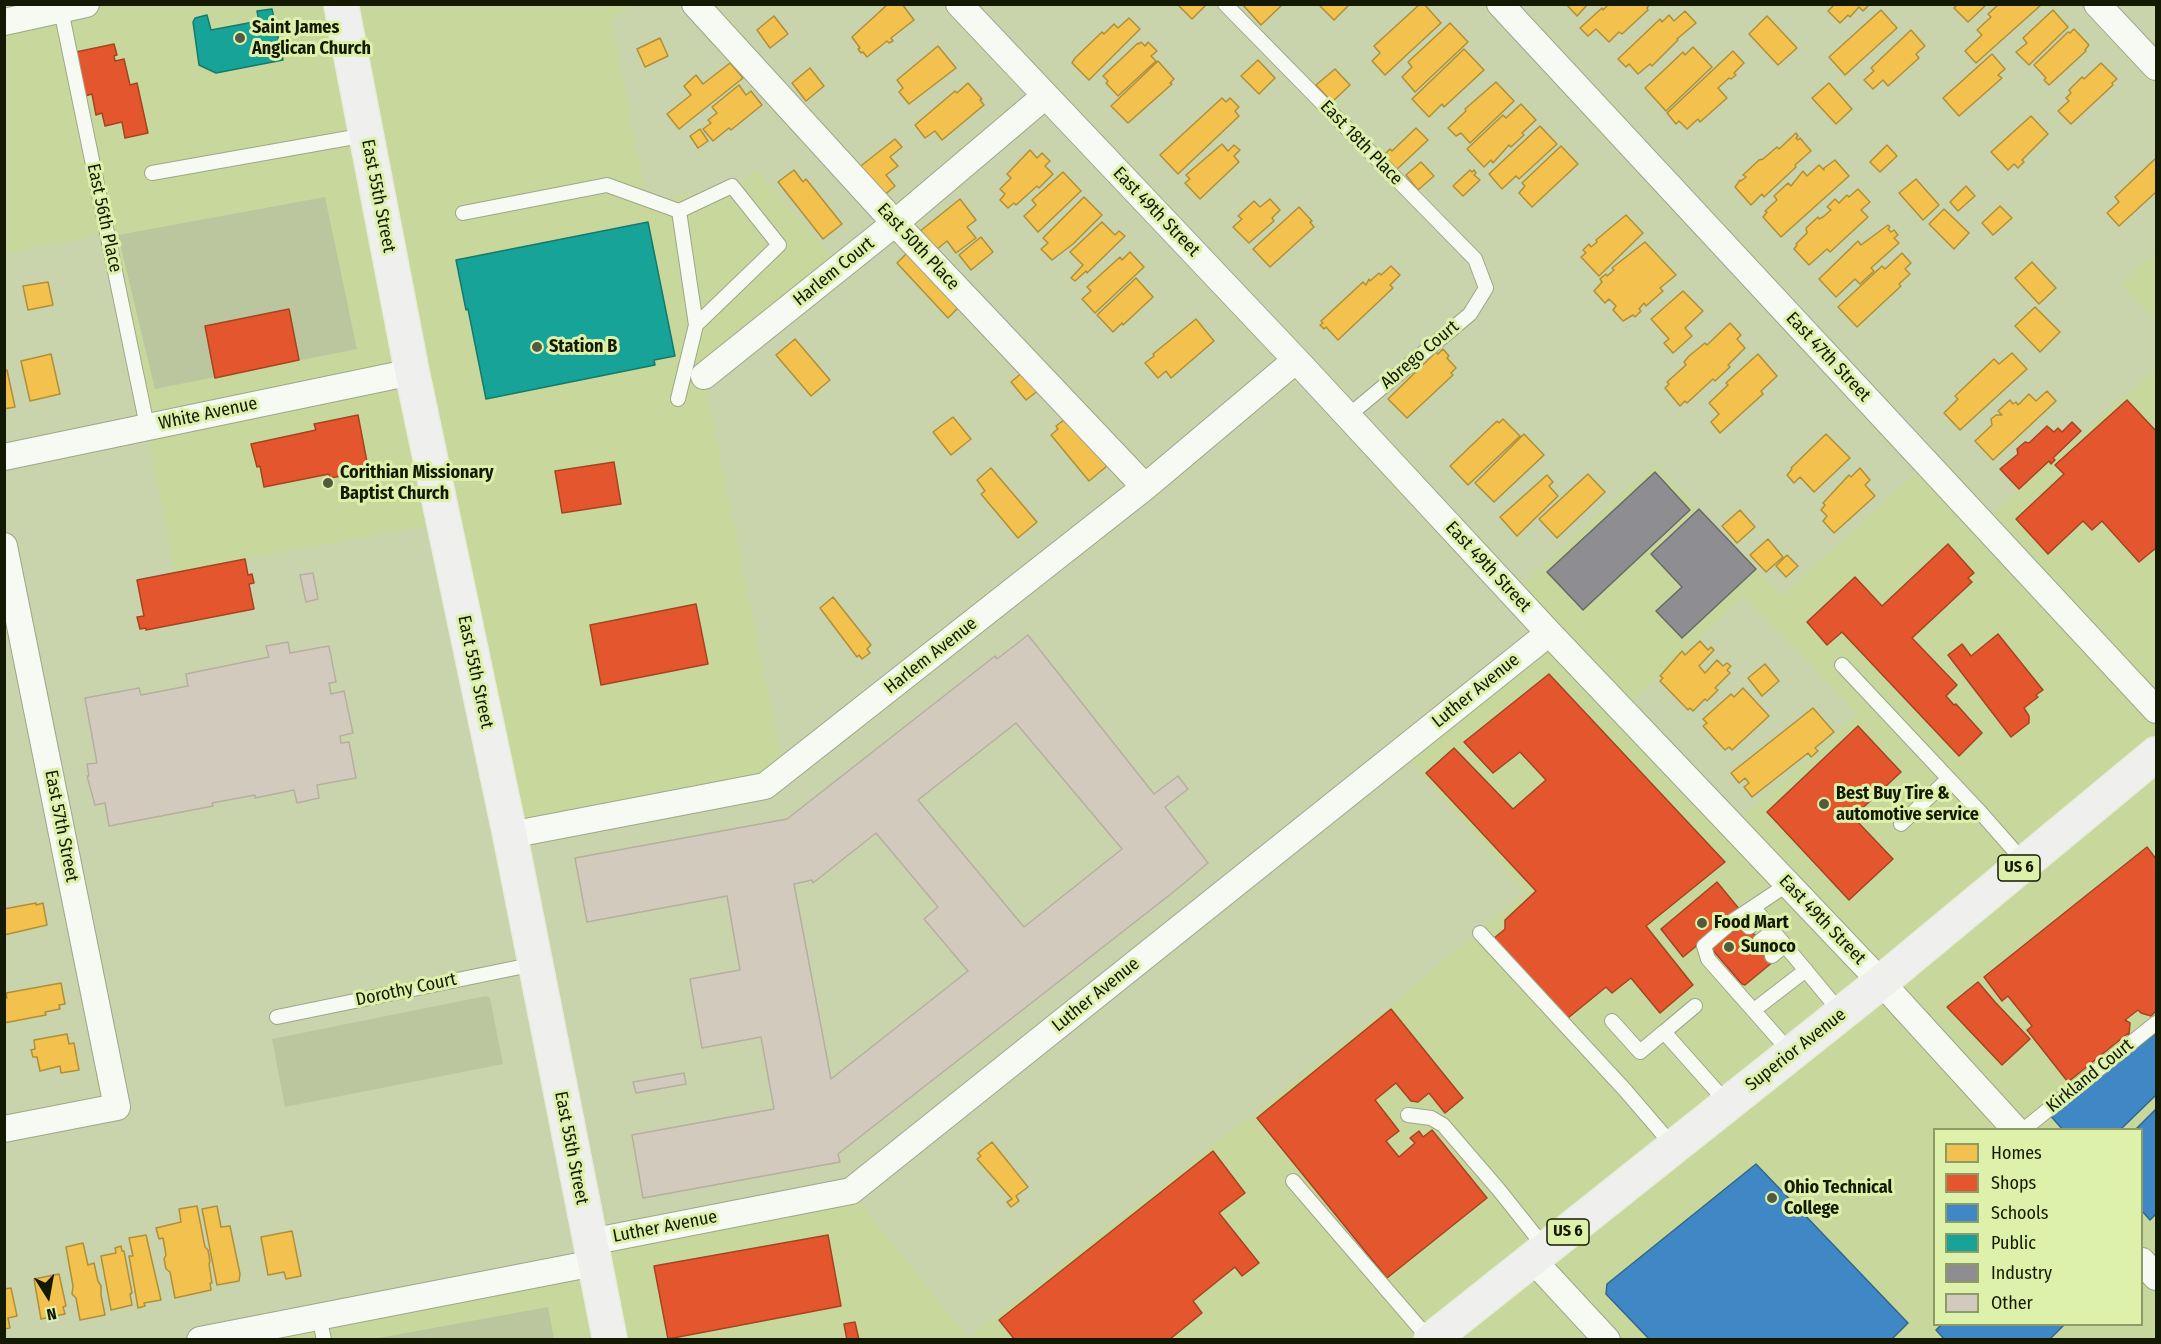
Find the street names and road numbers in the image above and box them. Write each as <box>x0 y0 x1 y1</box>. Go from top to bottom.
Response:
street label: East 18th Place <box>1315 96 1407 190</box>
street label: East 55th Street <box>356 138 400 254</box>
street label: East 56th Place <box>82 162 126 274</box>
street label: East 49th Street <box>1108 163 1204 261</box>
street label: East 50th Place <box>872 199 964 295</box>
street label: Harlem Court <box>789 233 879 311</box>
street label: East 47th Street <box>1781 308 1875 406</box>
street label: Abrego Court <box>1377 316 1463 394</box>
street label: White Avenue <box>157 393 259 435</box>
street label: East 49th Street <box>1441 517 1535 617</box>
street label: Harlem Avenue <box>880 613 982 699</box>
street label: East 55th Street <box>452 614 498 730</box>
street label: Luther Avenue <box>1428 649 1524 733</box>
street label: East 57th Street <box>40 768 82 884</box>
road number: US 6 <box>1998 855 2040 881</box>
street label: East 49th Street <box>1774 871 1870 969</box>
street label: Luther Avenue <box>1048 953 1144 1037</box>
street label: Dorothy Court <box>354 969 458 1011</box>
street label: Superior Avenue <box>1741 1004 1851 1096</box>
street label: Kirkland Court <box>2042 1034 2138 1118</box>
street label: East 55th Street <box>549 1090 593 1206</box>
street label: Luther Avenue <box>611 1206 719 1248</box>
road number: US 6 <box>1547 1219 1589 1245</box>

